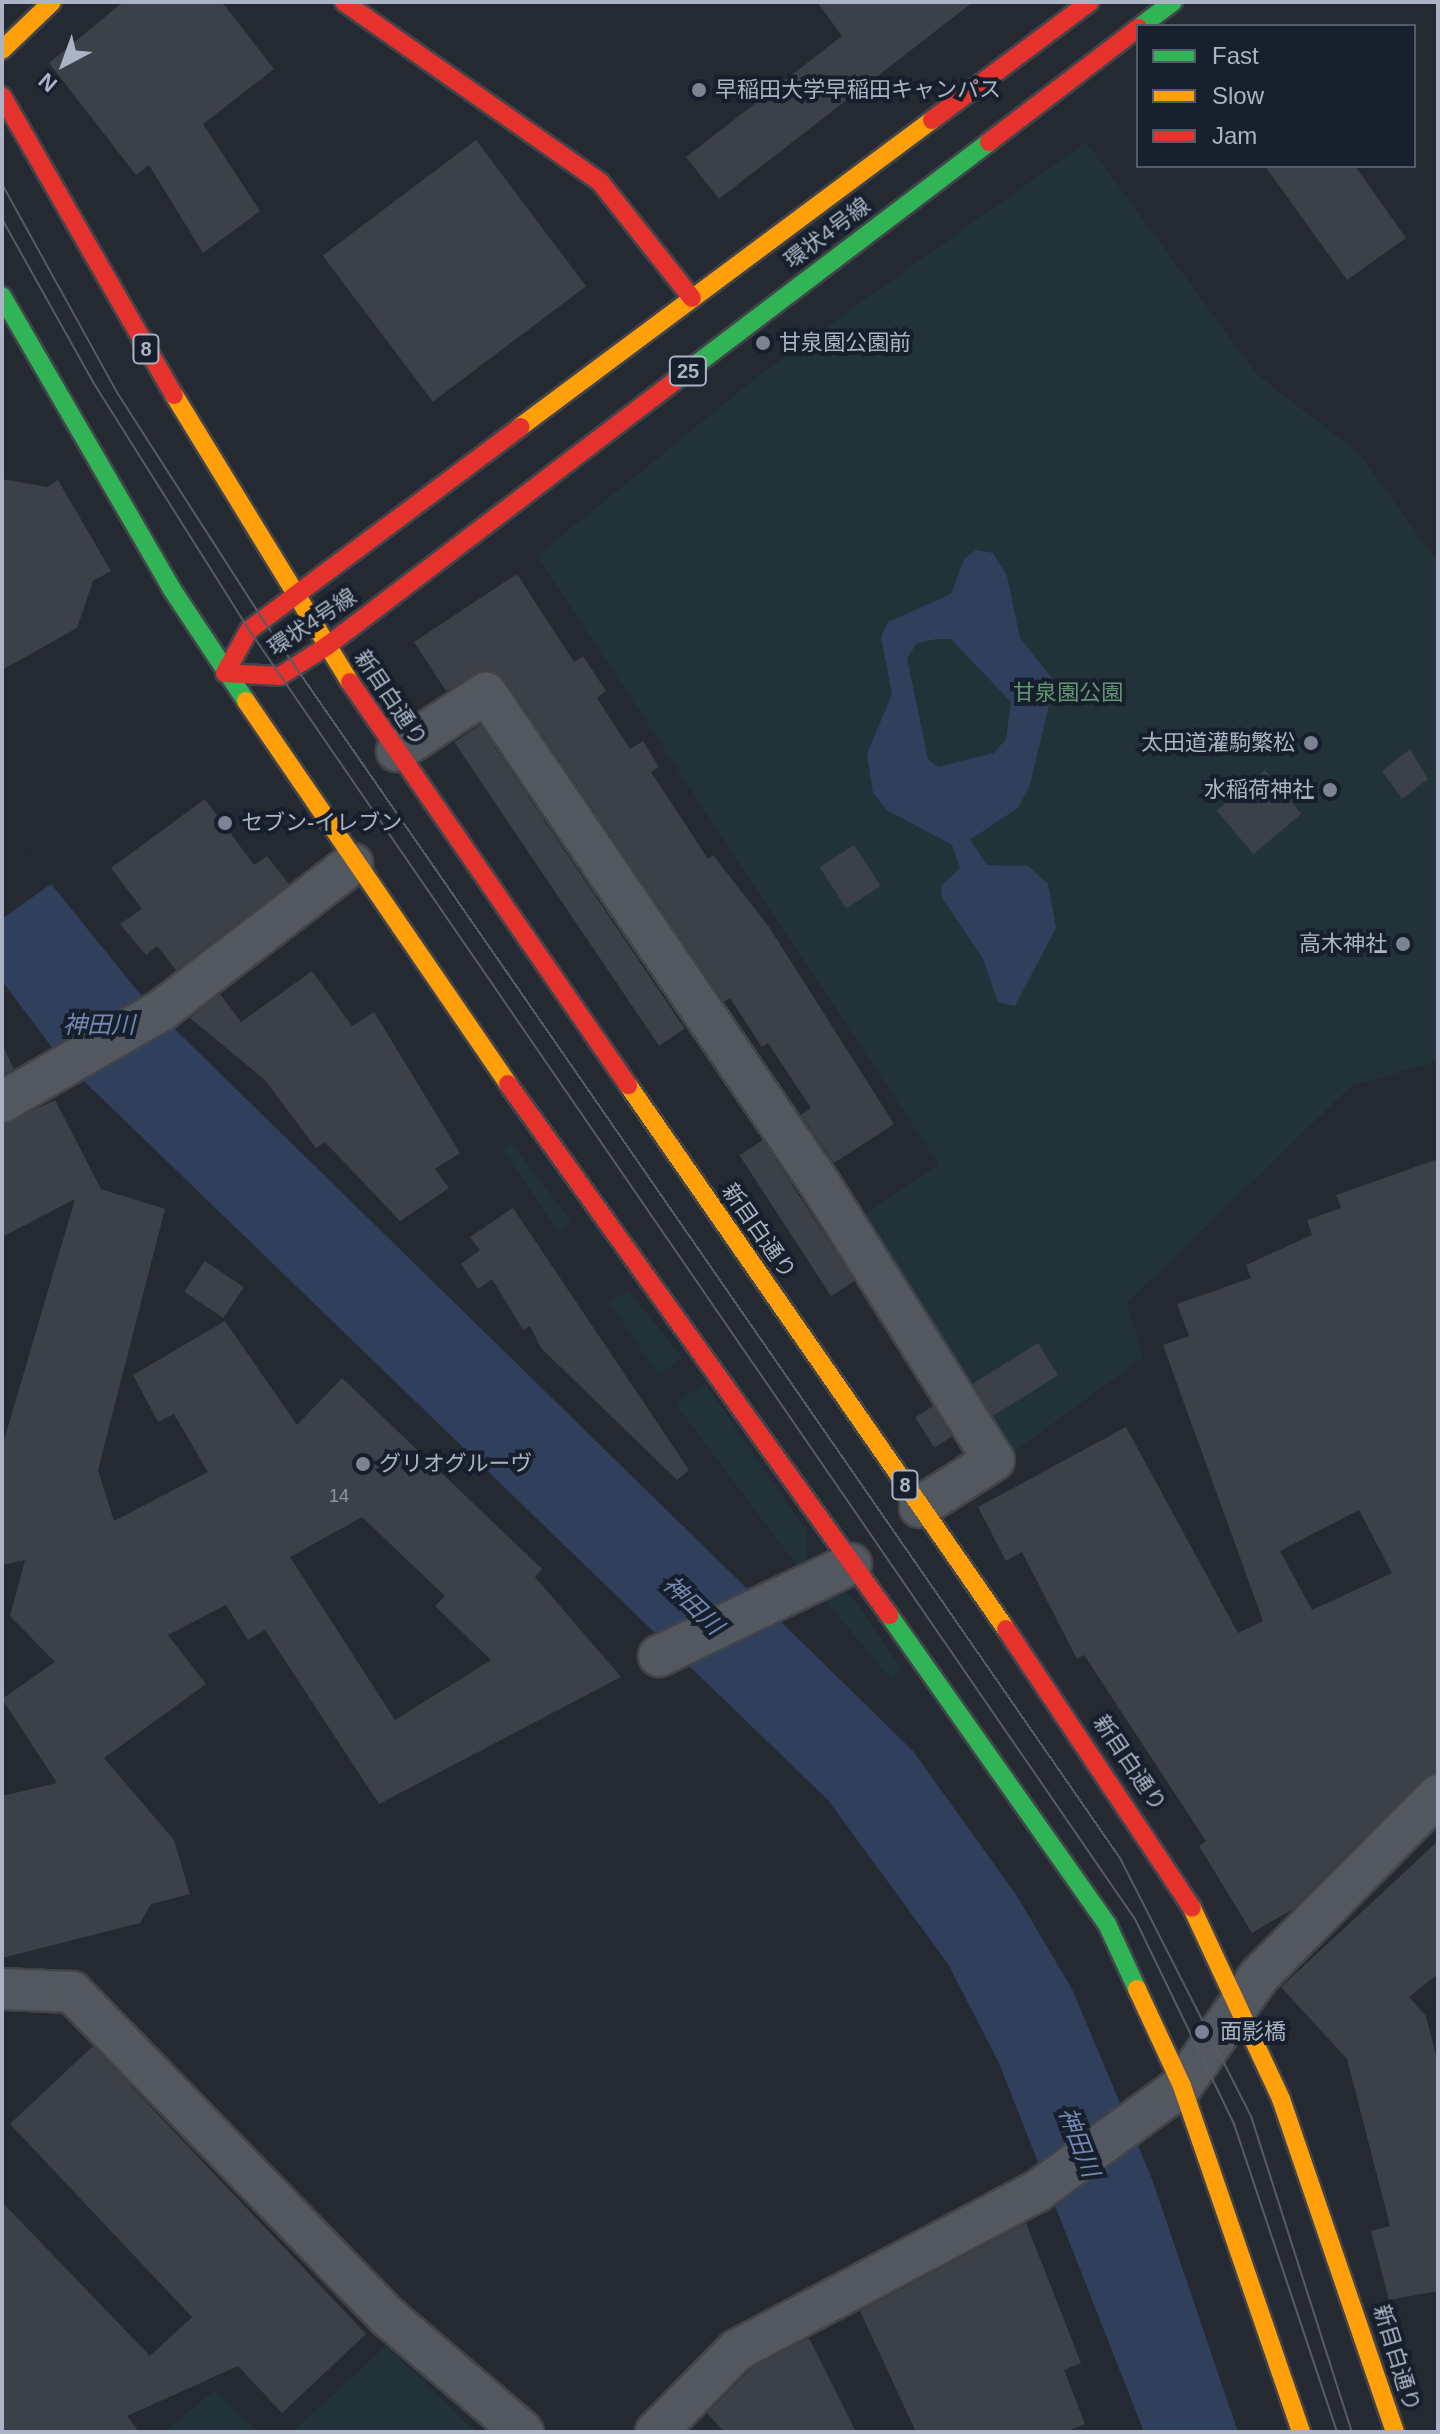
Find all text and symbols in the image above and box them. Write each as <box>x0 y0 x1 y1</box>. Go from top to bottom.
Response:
north arrow <box>24 24 104 104</box>
legend <box>1136 24 1416 168</box>
text: Fast <box>1212 42 1259 69</box>
text: N <box>34 68 62 97</box>
place label: 早稲田大学早稲田キャンパス <box>715 77 1001 103</box>
marker: 早稲田大学早稲田キャンパス <box>690 81 708 99</box>
text: Slow <box>1212 82 1264 109</box>
text: Jam <box>1212 122 1257 149</box>
street label: 環状4号線 <box>779 192 875 274</box>
place label: 甘泉園公園前 <box>779 330 911 356</box>
road number: 8 <box>132 333 160 365</box>
marker: 甘泉園公園前 <box>754 334 772 352</box>
road number: 25 <box>668 355 708 387</box>
street label: 環状4号線 <box>263 583 361 661</box>
street label: 新目白通り <box>349 645 433 751</box>
park label: 甘泉園公園 <box>1013 680 1123 706</box>
place label: 太田道灌駒繁松 <box>1141 730 1295 756</box>
marker: 太田道灌駒繁松 <box>1302 734 1320 752</box>
place label: 水稲荷神社 <box>1204 777 1314 803</box>
marker: 水稲荷神社 <box>1321 781 1339 799</box>
place label: セブン-イレブン <box>241 810 402 836</box>
marker: セブン-イレブン <box>216 814 234 832</box>
place label: 高木神社 <box>1299 931 1387 957</box>
marker: 高木神社 <box>1394 935 1412 953</box>
water label: 神田川 <box>63 1011 135 1039</box>
street label: 新目白通り <box>717 1178 801 1284</box>
place label: グリオグルーヴ <box>379 1451 533 1477</box>
marker: グリオグルーヴ <box>354 1455 372 1473</box>
road number: 8 <box>891 1469 919 1501</box>
house number: 14 <box>329 1485 349 1507</box>
water label: 神田川 <box>657 1570 729 1640</box>
street label: 新目白通り <box>1088 1710 1172 1816</box>
place label: 面影橋 <box>1220 2019 1286 2045</box>
marker: 面影橋 <box>1191 2021 1213 2043</box>
water label: 神田川 <box>1053 2103 1105 2181</box>
street label: 新目白通り <box>1368 2302 1426 2414</box>

